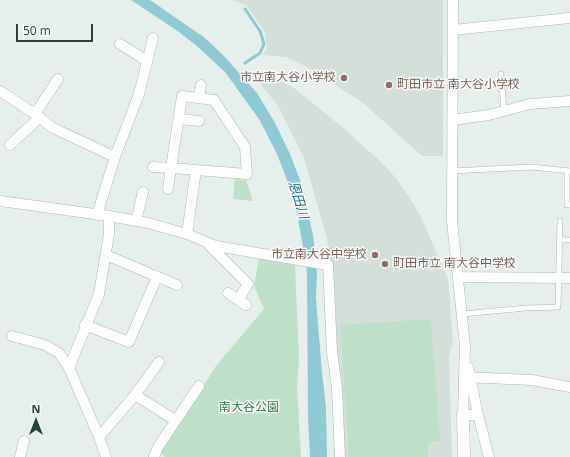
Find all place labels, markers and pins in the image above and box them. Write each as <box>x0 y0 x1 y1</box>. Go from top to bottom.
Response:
place label: 市立南大谷小学校 <box>240 71 336 85</box>
marker: 市立南大谷小学校 <box>339 73 349 83</box>
place label: 町田市立 南大谷小学校 <box>397 78 520 92</box>
marker: 町田市立 南大谷小学校 <box>384 80 394 90</box>
place label: 市立南大谷中学校 <box>271 248 367 262</box>
marker: 市立南大谷中学校 <box>370 250 380 260</box>
place label: 町田市立 南大谷中学校 <box>393 257 516 271</box>
marker: 町田市立 南大谷中学校 <box>380 259 390 269</box>

